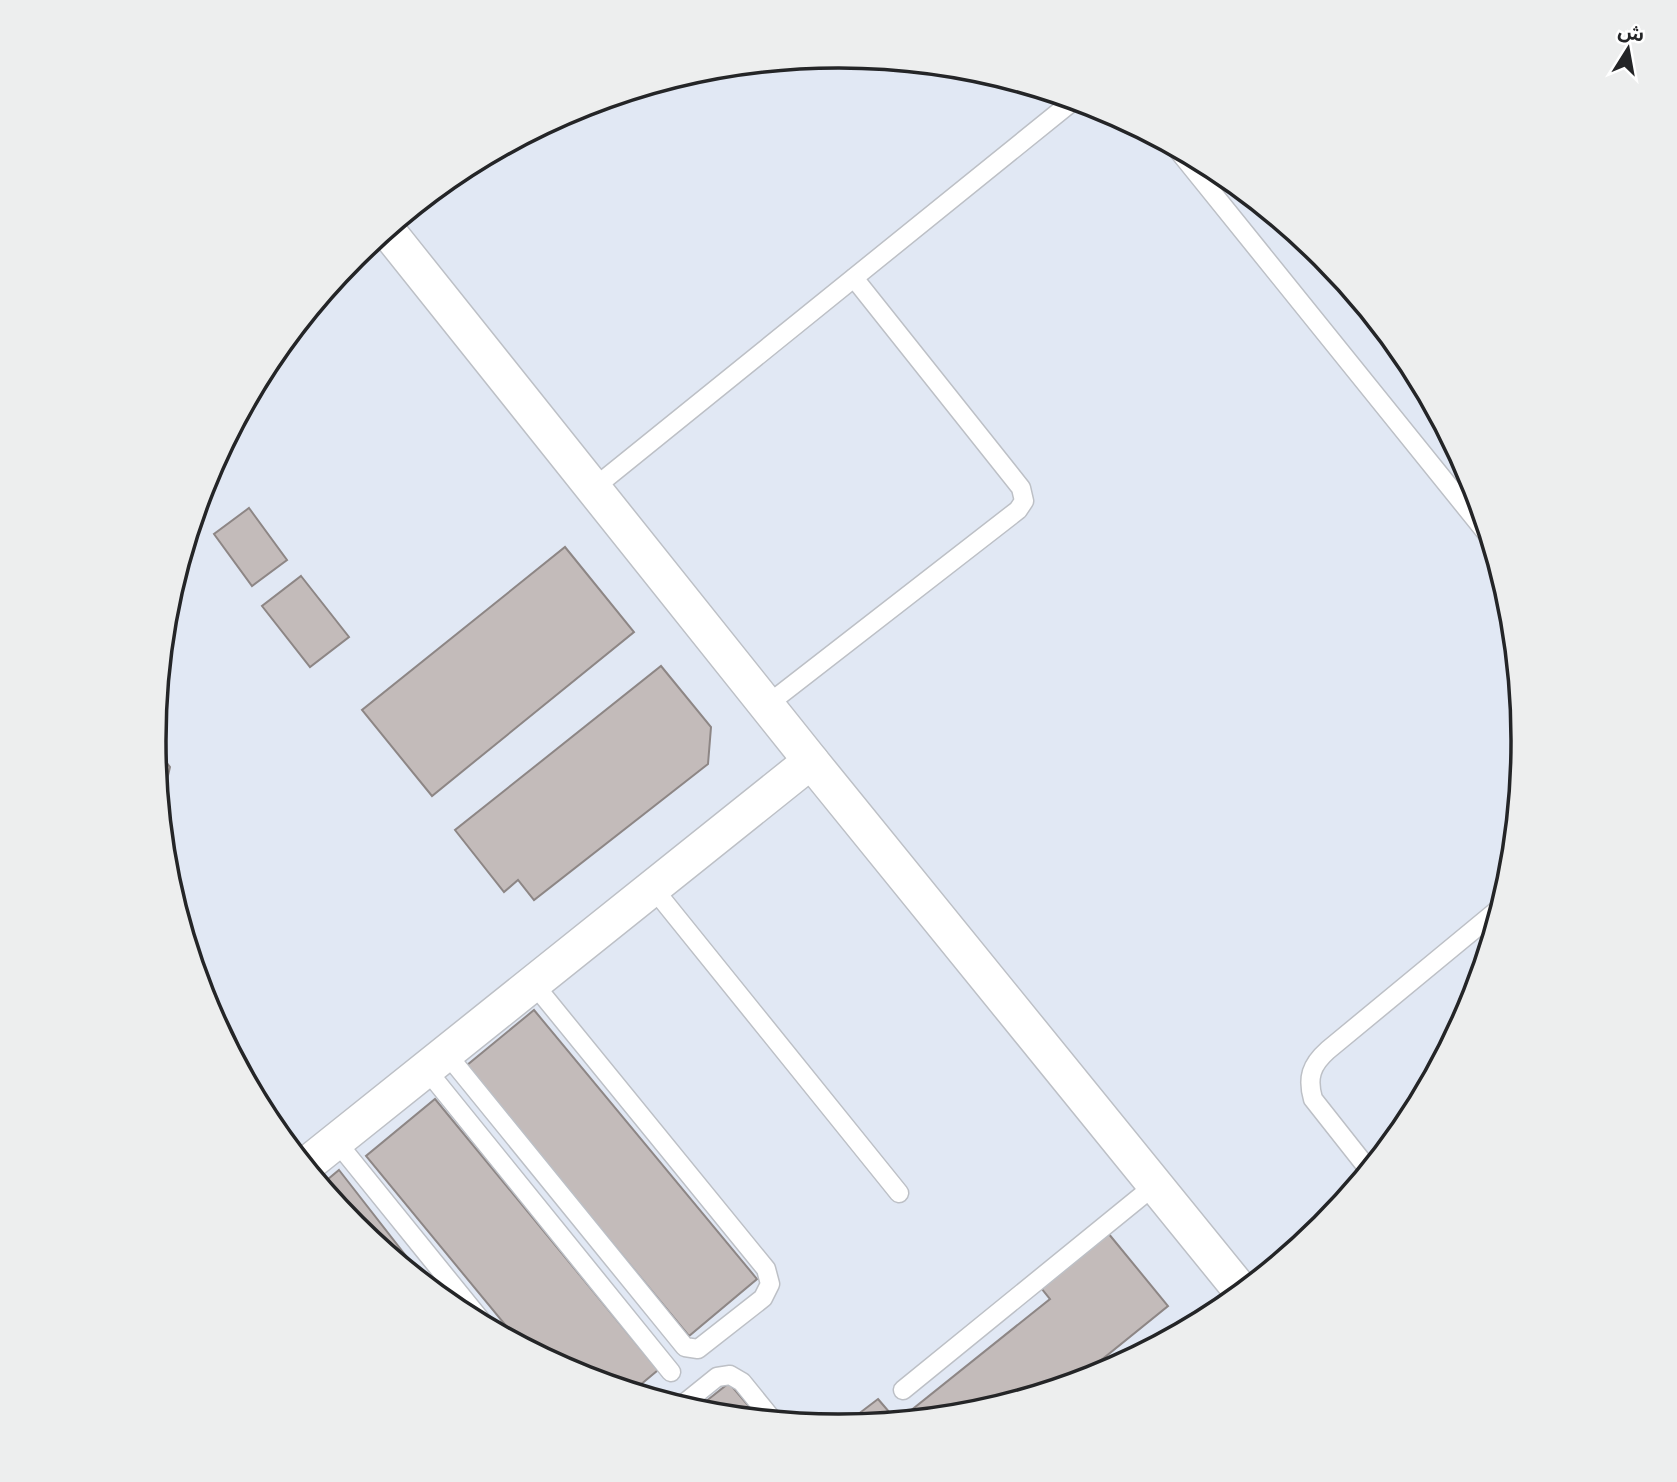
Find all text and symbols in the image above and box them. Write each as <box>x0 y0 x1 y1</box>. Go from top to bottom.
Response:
north arrow <box>1593 14 1663 84</box>
text: ش <box>1616 18 1646 46</box>

